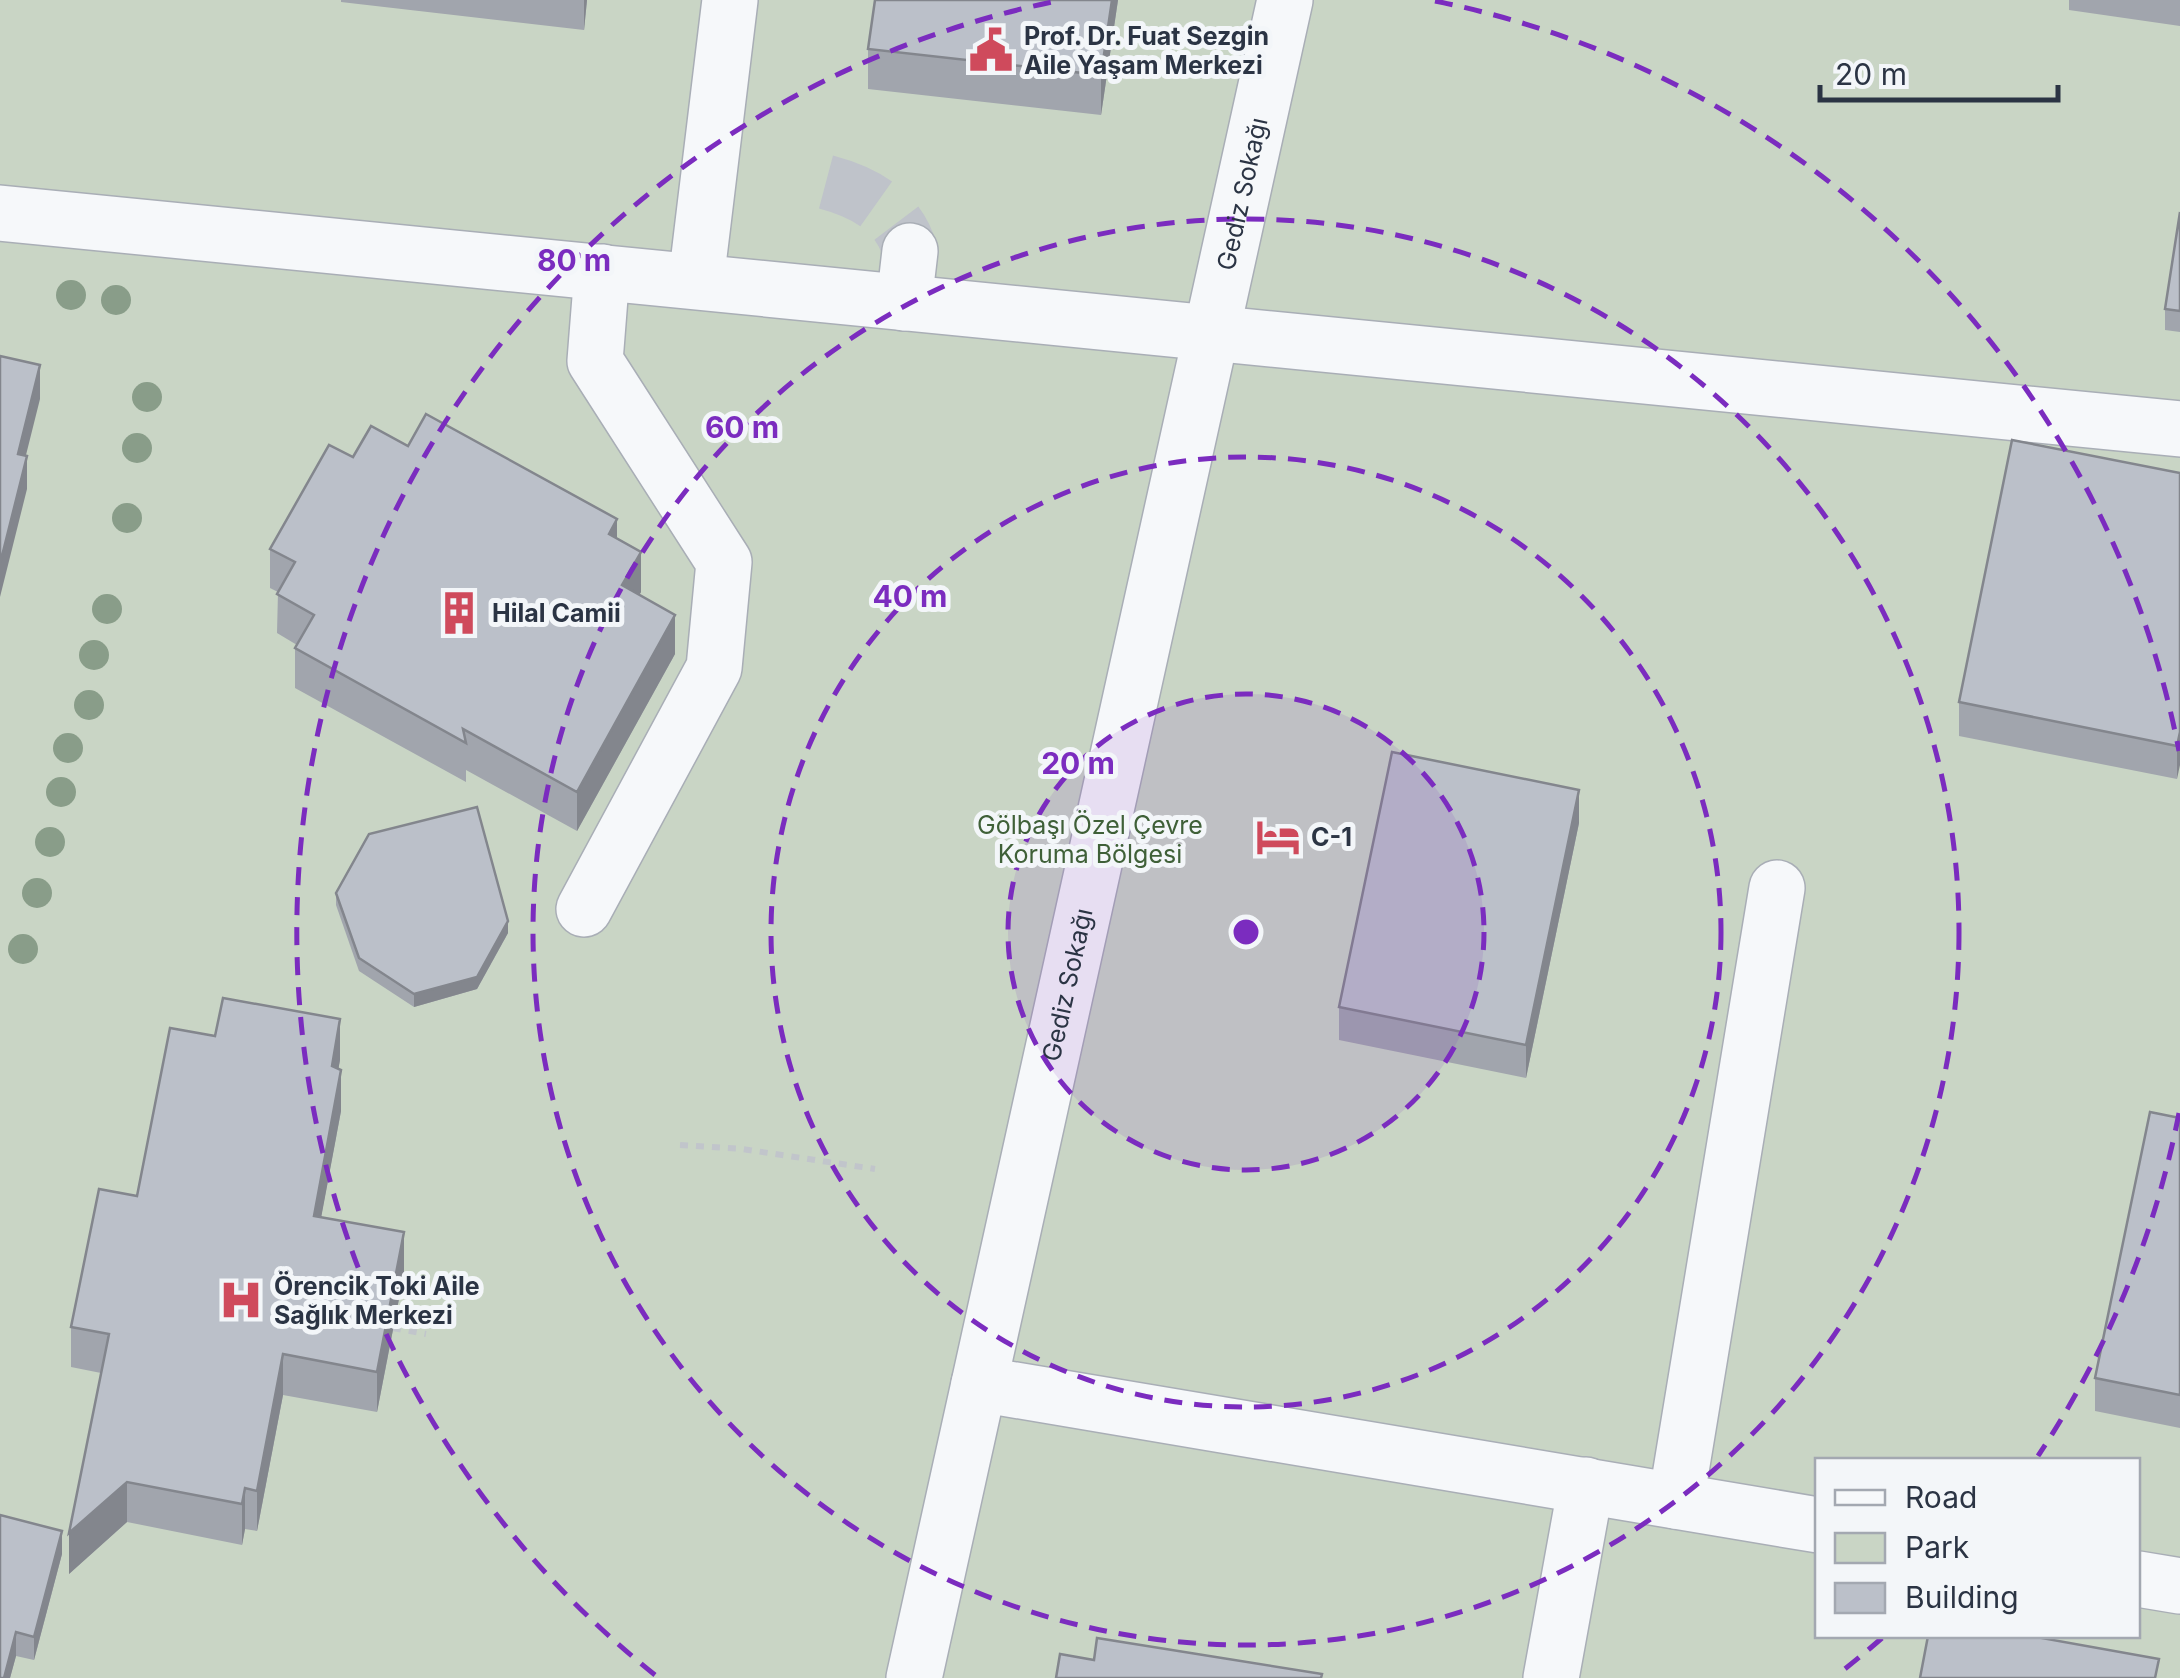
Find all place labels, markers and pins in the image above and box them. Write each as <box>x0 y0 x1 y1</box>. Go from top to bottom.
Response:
place label: Prof. Dr. Fuat Sezgin Aile Yaşam Merkezi <box>1024 21 1269 80</box>
public building icon: Prof. Dr. Fuat Sezgin Aile Yaşam Merkezi <box>967 26 1015 74</box>
building icon: Hilal Camii <box>435 589 483 637</box>
place label: Hilal Camii <box>492 598 621 628</box>
hotel icon: C-1 <box>1254 813 1302 861</box>
place label: C-1 <box>1311 822 1352 852</box>
centre of rings <box>1228 914 1264 950</box>
place label: Örencik Toki Aile Sağlık Merkezi <box>274 1271 480 1330</box>
hospital icon: Örencik Toki Aile Sağlık Merkezi <box>217 1276 265 1324</box>

